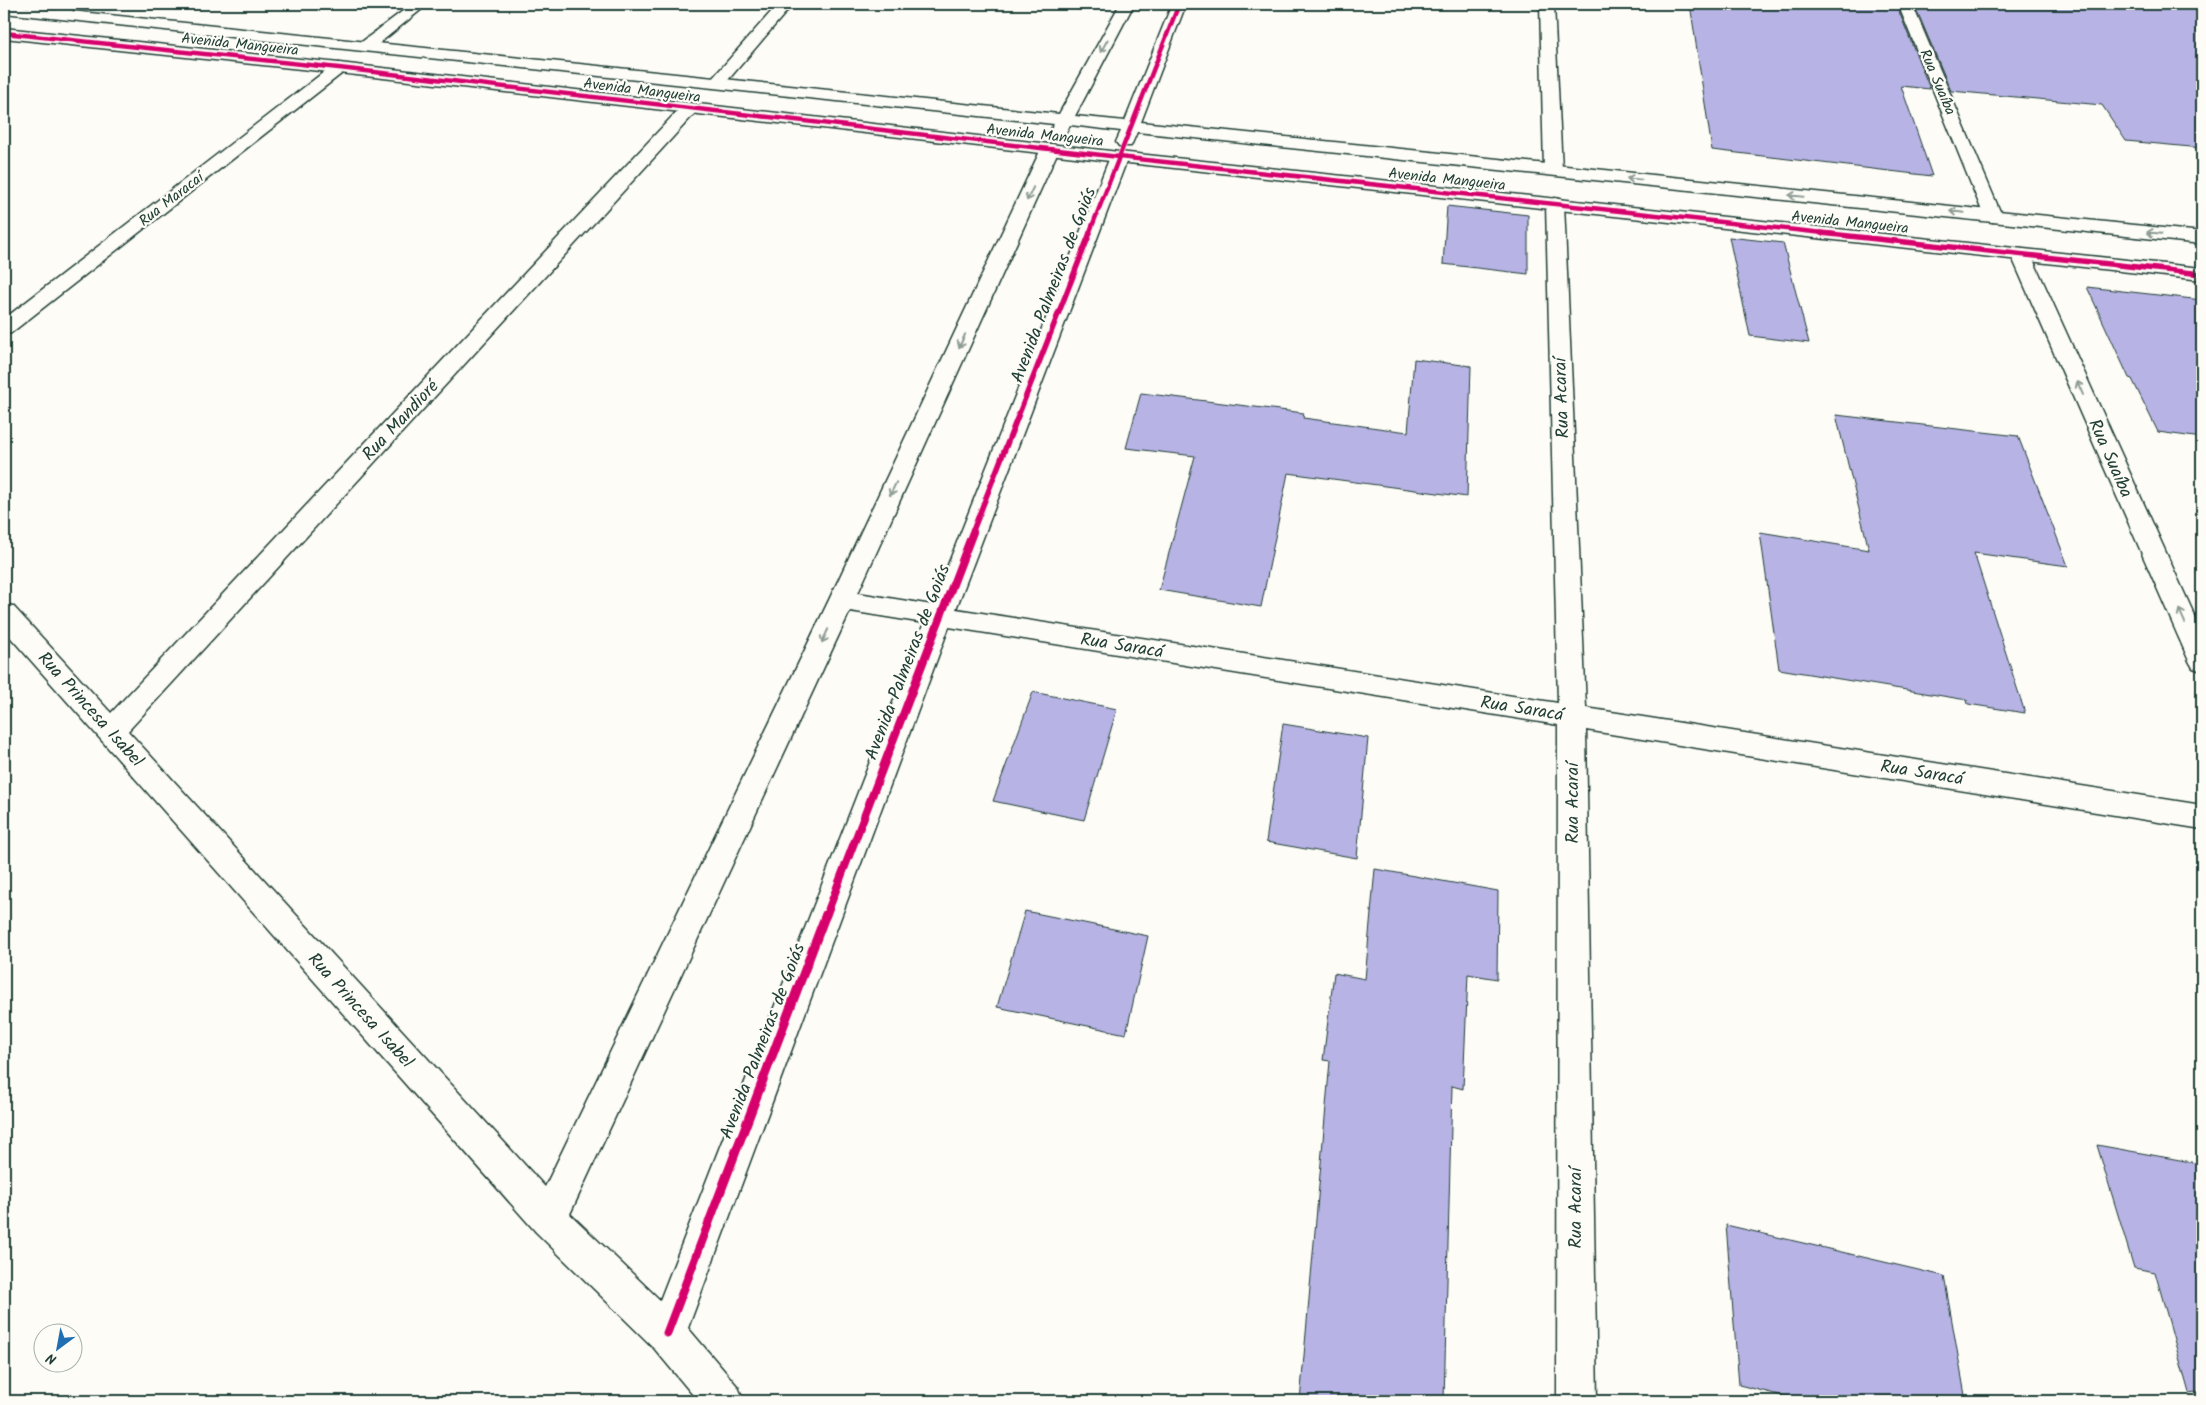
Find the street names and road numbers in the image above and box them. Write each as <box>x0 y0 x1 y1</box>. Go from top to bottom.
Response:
street label: Avenida Mangueira <box>180 27 300 63</box>
street label: Rua Suaíba <box>1912 46 1962 119</box>
street label: Avenida Mangueira <box>582 72 702 110</box>
street label: Avenida Mangueira <box>985 118 1105 154</box>
street label: Avenida Mangueira <box>1387 162 1507 198</box>
street label: Rua Maracaí <box>134 165 211 233</box>
street label: Avenida Palmeiras de Goiás <box>1004 183 1105 388</box>
street label: Avenida Mangueira <box>1790 205 1910 241</box>
street label: Rua Acaraí <box>1547 354 1578 439</box>
street label: Rua Mandioré <box>356 373 447 468</box>
street label: Rua Suaíba <box>2079 414 2140 503</box>
street label: Avenida Palmeiras de Goiás <box>858 560 959 765</box>
street label: Rua Saracá <box>1078 626 1167 668</box>
street label: Rua Princesa Isabel <box>30 645 150 775</box>
street label: Rua Saracá <box>1478 689 1567 731</box>
street label: Rua Saracá <box>1878 753 1967 795</box>
street label: Rua Acaraí <box>1559 760 1588 843</box>
street label: Avenida Palmeiras de Goiás <box>713 939 814 1144</box>
street label: Rua Princesa Isabel <box>300 946 420 1076</box>
street label: Rua Acaraí <box>1562 1165 1591 1248</box>

